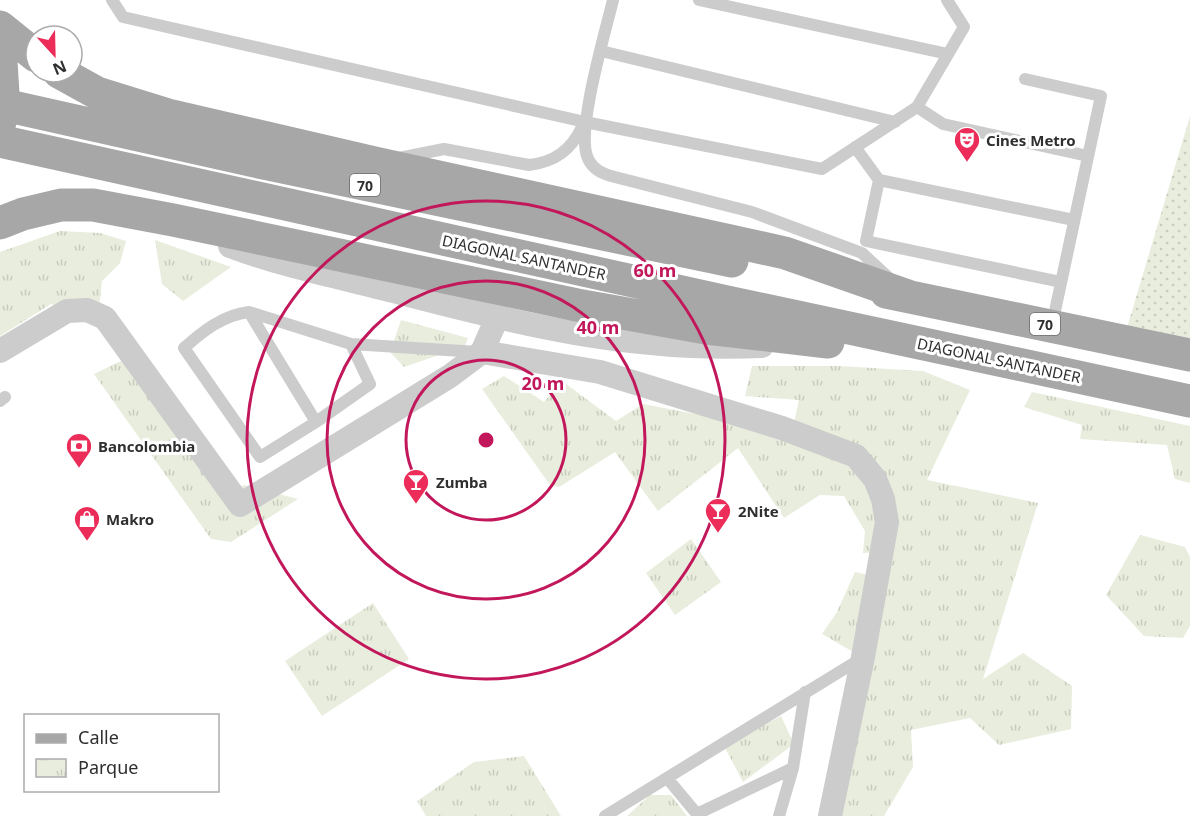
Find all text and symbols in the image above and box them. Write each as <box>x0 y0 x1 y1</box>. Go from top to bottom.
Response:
north arrow <box>24 24 84 84</box>
text: N <box>49 55 70 81</box>
theatre icon: Cines Metro <box>952 125 982 163</box>
place label: Cines Metro <box>986 130 1076 150</box>
road number: 70 <box>350 174 380 196</box>
street label: DIAGONAL SANTANDER <box>440 230 608 284</box>
text: 60 m <box>634 258 676 282</box>
road number: 70 <box>1030 313 1060 335</box>
text: 40 m <box>577 315 619 339</box>
street label: DIAGONAL SANTANDER <box>915 333 1083 387</box>
text: 20 m <box>522 371 564 395</box>
centre of rings <box>476 430 496 450</box>
bank icon: Bancolombia <box>64 431 94 469</box>
place label: Bancolombia <box>98 436 195 456</box>
bar icon: Zumba <box>401 467 431 505</box>
place label: Zumba <box>436 472 488 492</box>
bar icon: 2Nite <box>703 496 733 534</box>
place label: 2Nite <box>738 501 779 521</box>
shop icon: Makro <box>72 504 102 542</box>
place label: Makro <box>106 509 154 529</box>
legend <box>24 714 219 792</box>
text: Calle <box>78 725 119 749</box>
text: Parque <box>78 755 138 779</box>

